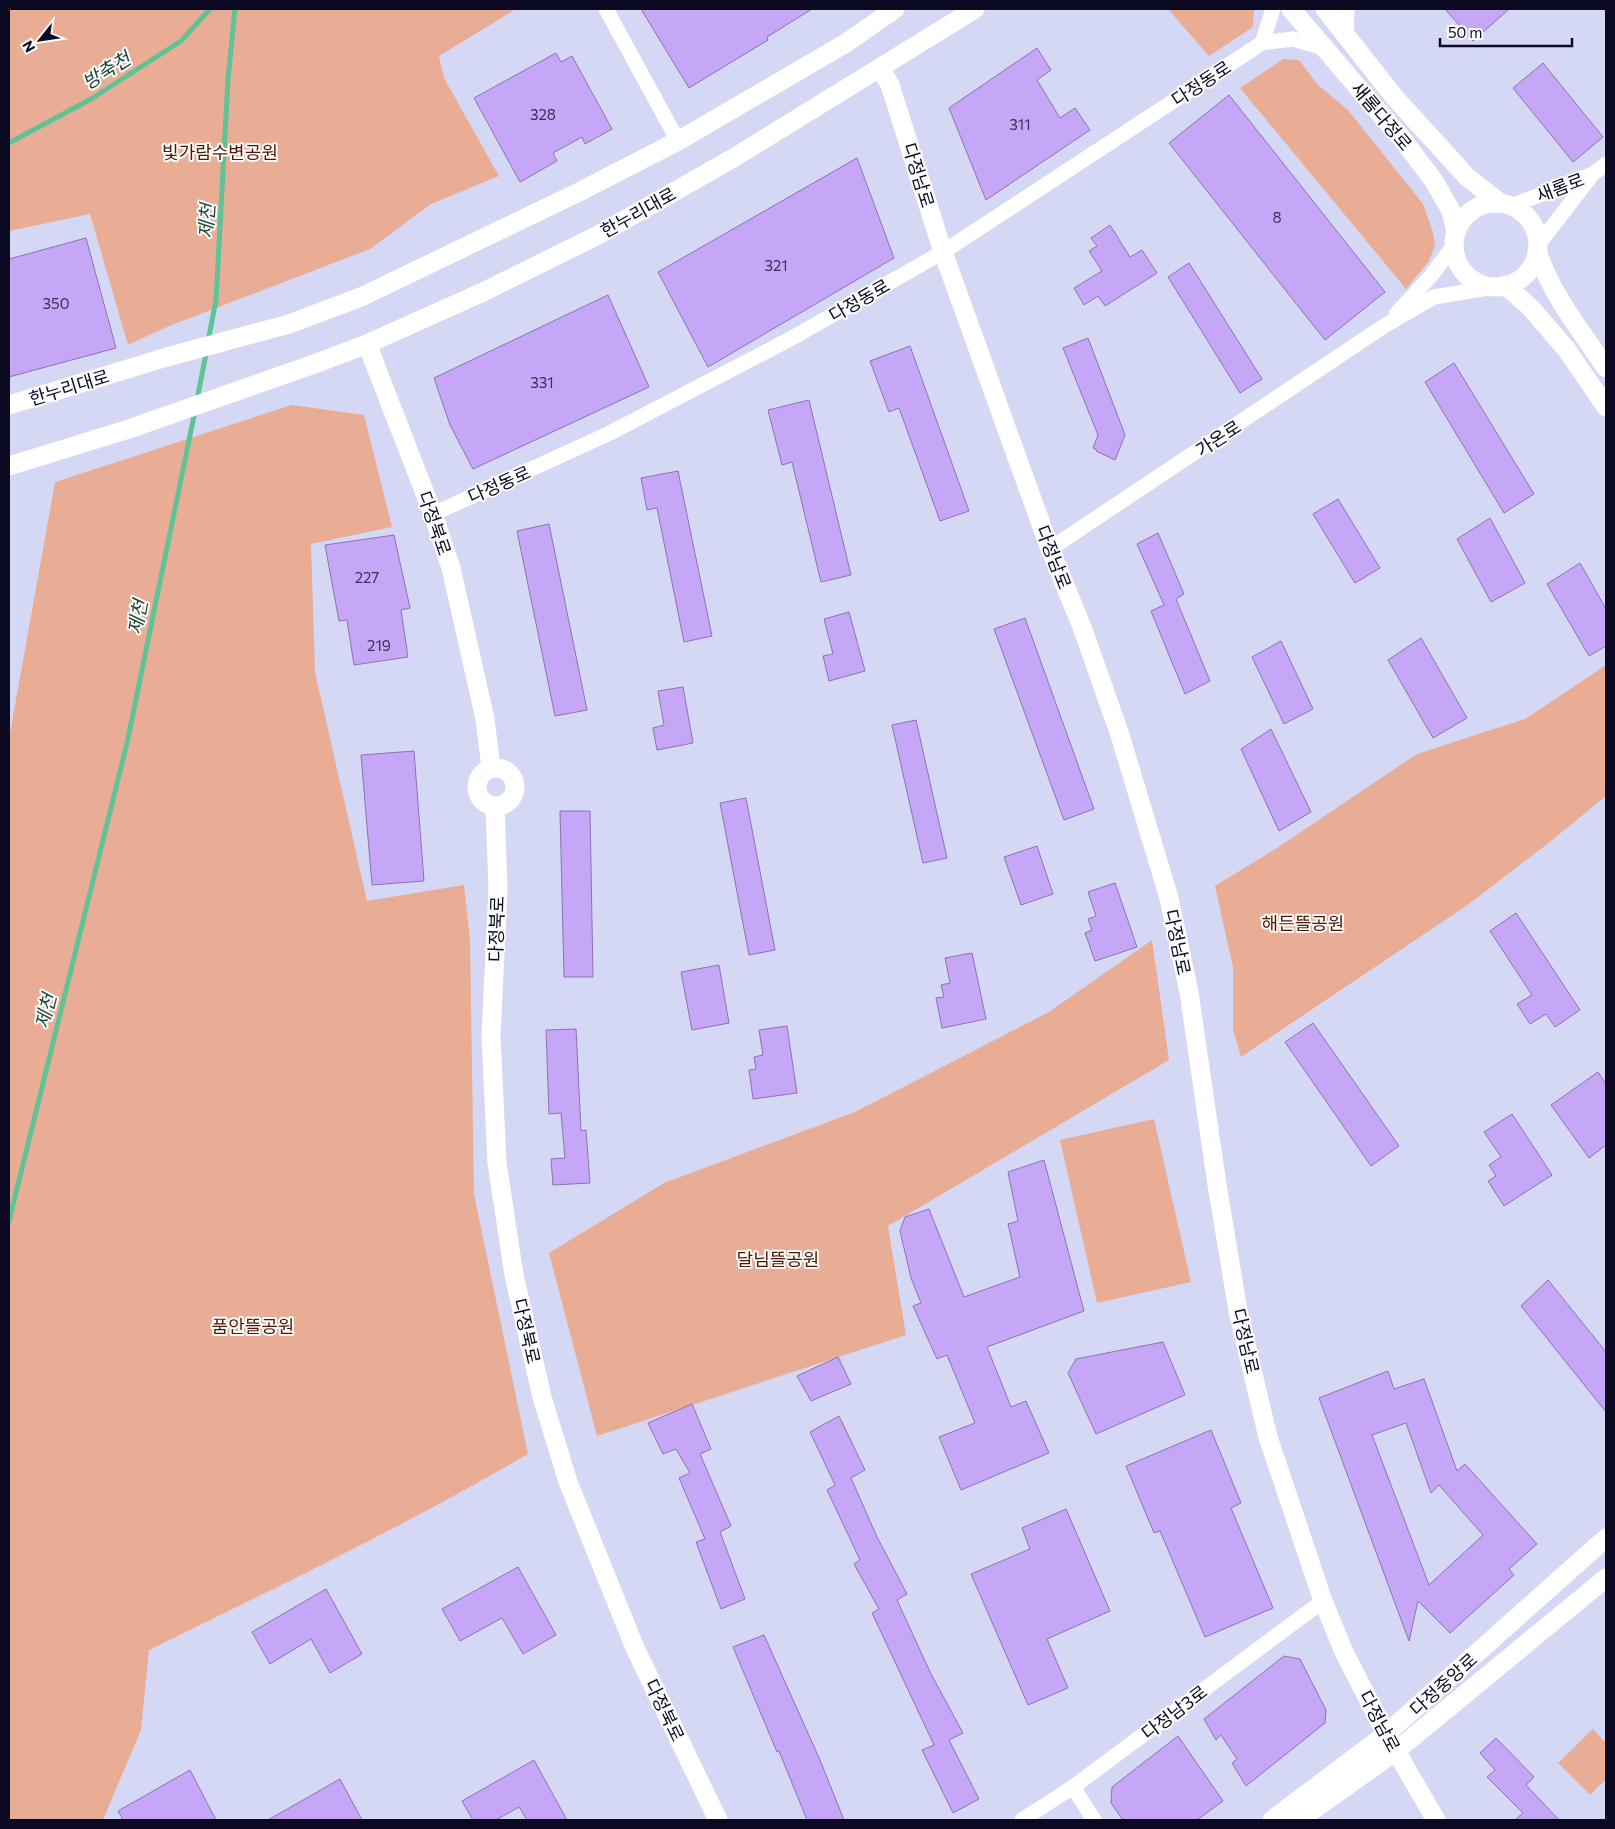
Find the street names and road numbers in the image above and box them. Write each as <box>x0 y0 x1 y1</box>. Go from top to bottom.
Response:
street label: 다정동로 <box>1167 56 1235 110</box>
street label: 새롬다정로 <box>1347 77 1417 155</box>
street label: 다정남로 <box>899 140 939 210</box>
street label: 새롬로 <box>1533 168 1587 206</box>
street label: 한누리대로 <box>596 182 680 242</box>
street label: 다정동로 <box>825 274 893 326</box>
street label: 한누리대로 <box>26 364 112 410</box>
street label: 가온로 <box>1191 415 1245 461</box>
street label: 다정동로 <box>464 460 534 508</box>
street label: 다정북로 <box>414 488 456 558</box>
street label: 다정남로 <box>1032 522 1076 592</box>
street label: 다정북로 <box>484 896 508 962</box>
street label: 다정남로 <box>1160 907 1196 977</box>
street label: 다정북로 <box>509 1296 545 1366</box>
street label: 다정남로 <box>1228 1306 1264 1376</box>
street label: 다정중앙로 <box>1405 1648 1481 1720</box>
street label: 다정북로 <box>641 1675 689 1745</box>
street label: 다정남3로 <box>1137 1680 1211 1744</box>
street label: 다정남로 <box>1355 1687 1405 1755</box>

